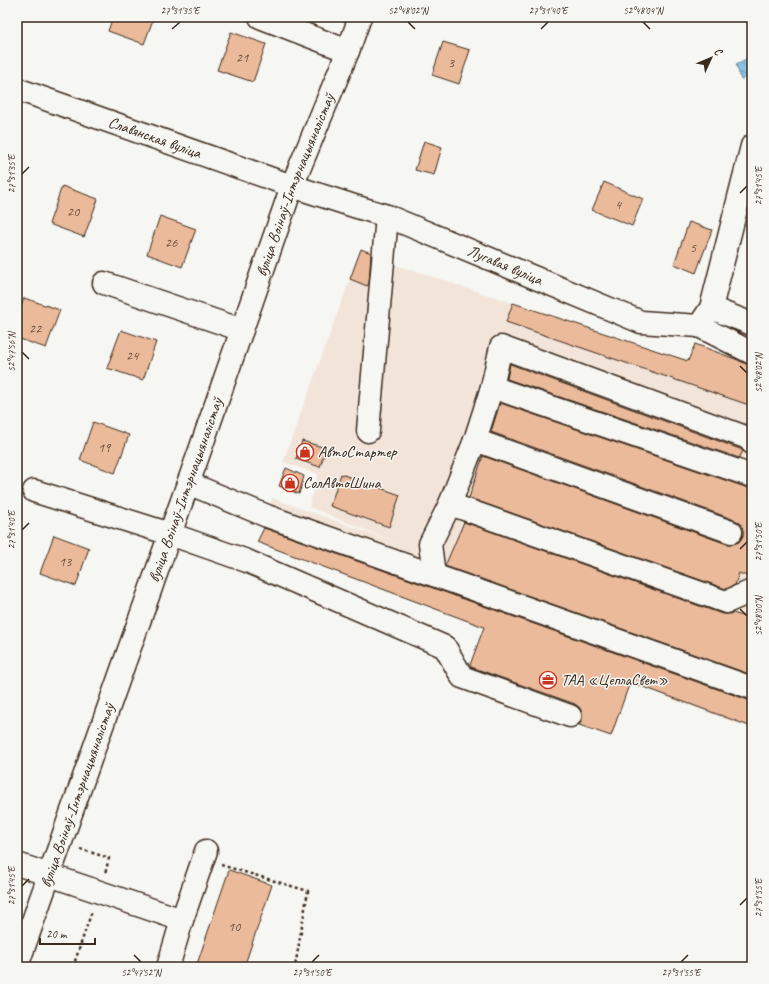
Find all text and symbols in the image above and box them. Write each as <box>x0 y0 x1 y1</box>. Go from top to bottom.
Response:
text: 27°31'35"E <box>161 4 201 17</box>
text: 52°48'02"N <box>388 4 430 17</box>
text: 27°31'40"E <box>529 4 569 17</box>
text: 52°48'04"N <box>623 4 665 17</box>
north arrow <box>691 38 731 78</box>
text: С <box>711 44 726 59</box>
house number: 21 <box>236 49 249 66</box>
house number: 3 <box>448 54 456 71</box>
street label: вуліца Воінаў-Інтэрнацыяналістаў <box>251 90 340 279</box>
street label: Славянская вуліца <box>106 112 205 163</box>
text: 27°31'35"E <box>5 153 18 193</box>
text: 27°31'45"E <box>752 165 765 205</box>
house number: 4 <box>615 196 623 213</box>
house number: 20 <box>67 203 81 220</box>
house number: 26 <box>165 234 178 251</box>
house number: 5 <box>690 239 697 256</box>
street label: Лугавая вуліца <box>464 241 546 290</box>
house number: 22 <box>29 320 43 337</box>
text: 52°47'56"N <box>5 330 18 372</box>
house number: 24 <box>126 347 140 364</box>
text: 52°48'02"N <box>752 351 765 393</box>
street label: вуліца Воінаў-Інтэрнацыяналістаў <box>144 394 228 585</box>
house number: 19 <box>98 439 112 456</box>
shop icon: АвтоСтартер <box>295 442 315 462</box>
place label: АвтоСтартер <box>318 442 397 462</box>
shop icon: СолАвтоШина <box>280 473 300 493</box>
place label: СолАвтоШина <box>303 473 382 493</box>
text: 27°31'40"E <box>5 509 18 549</box>
text: 27°31'50"E <box>752 521 765 561</box>
house number: 13 <box>59 553 73 570</box>
text: 52°48'00"N <box>752 594 765 636</box>
office icon: ТАА «ЦеплаСвет» <box>538 670 558 690</box>
place label: ТАА «ЦеплаСвет» <box>561 670 668 690</box>
street label: вуліца Воінаў-Інтэрнацыяналістаў <box>36 699 120 890</box>
text: 27°31'45"E <box>5 865 18 905</box>
text: 27°31'55"E <box>752 877 765 917</box>
house number: 10 <box>228 918 242 935</box>
scale bar <box>40 920 95 946</box>
text: 20 m <box>46 926 68 942</box>
text: 52°47'52"N <box>121 966 163 979</box>
text: 27°31'50"E <box>293 966 333 979</box>
text: 27°31'55"E <box>662 966 702 979</box>

